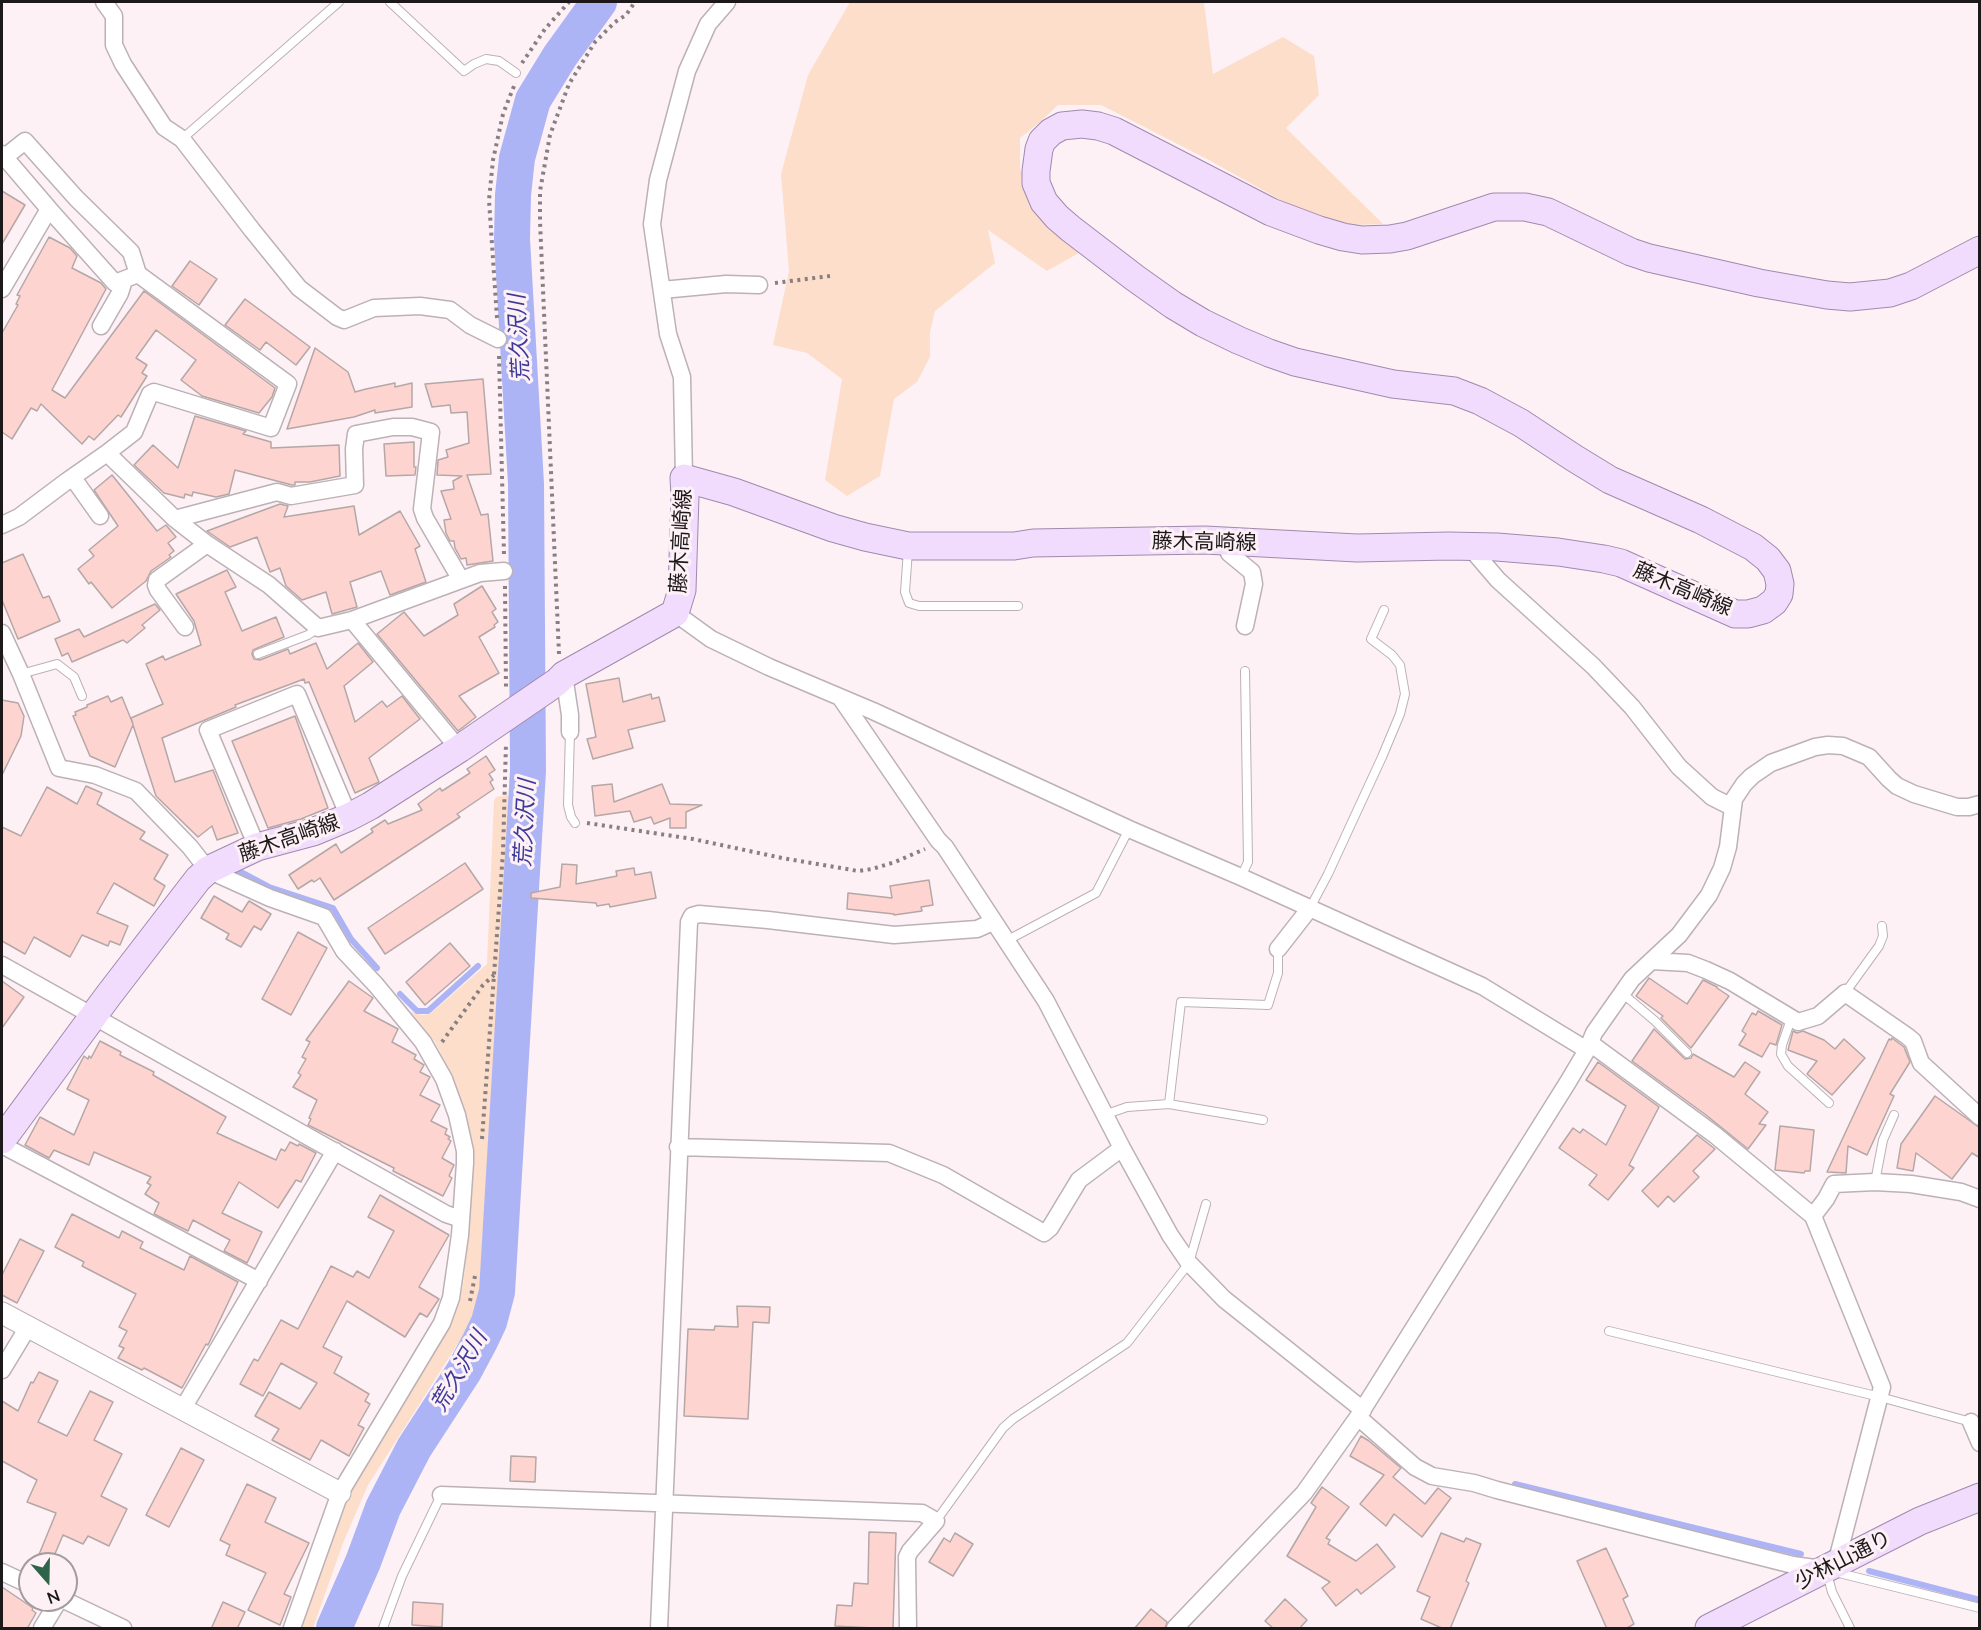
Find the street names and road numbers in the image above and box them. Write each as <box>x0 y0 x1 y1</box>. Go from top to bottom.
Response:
street label: 藤木高崎線 <box>666 488 696 594</box>
street label: 藤木高崎線 <box>1151 528 1257 556</box>
street label: 藤木高崎線 <box>1630 557 1736 621</box>
street label: 藤木高崎線 <box>235 809 343 867</box>
street label: 少林山通り <box>1791 1525 1895 1595</box>

